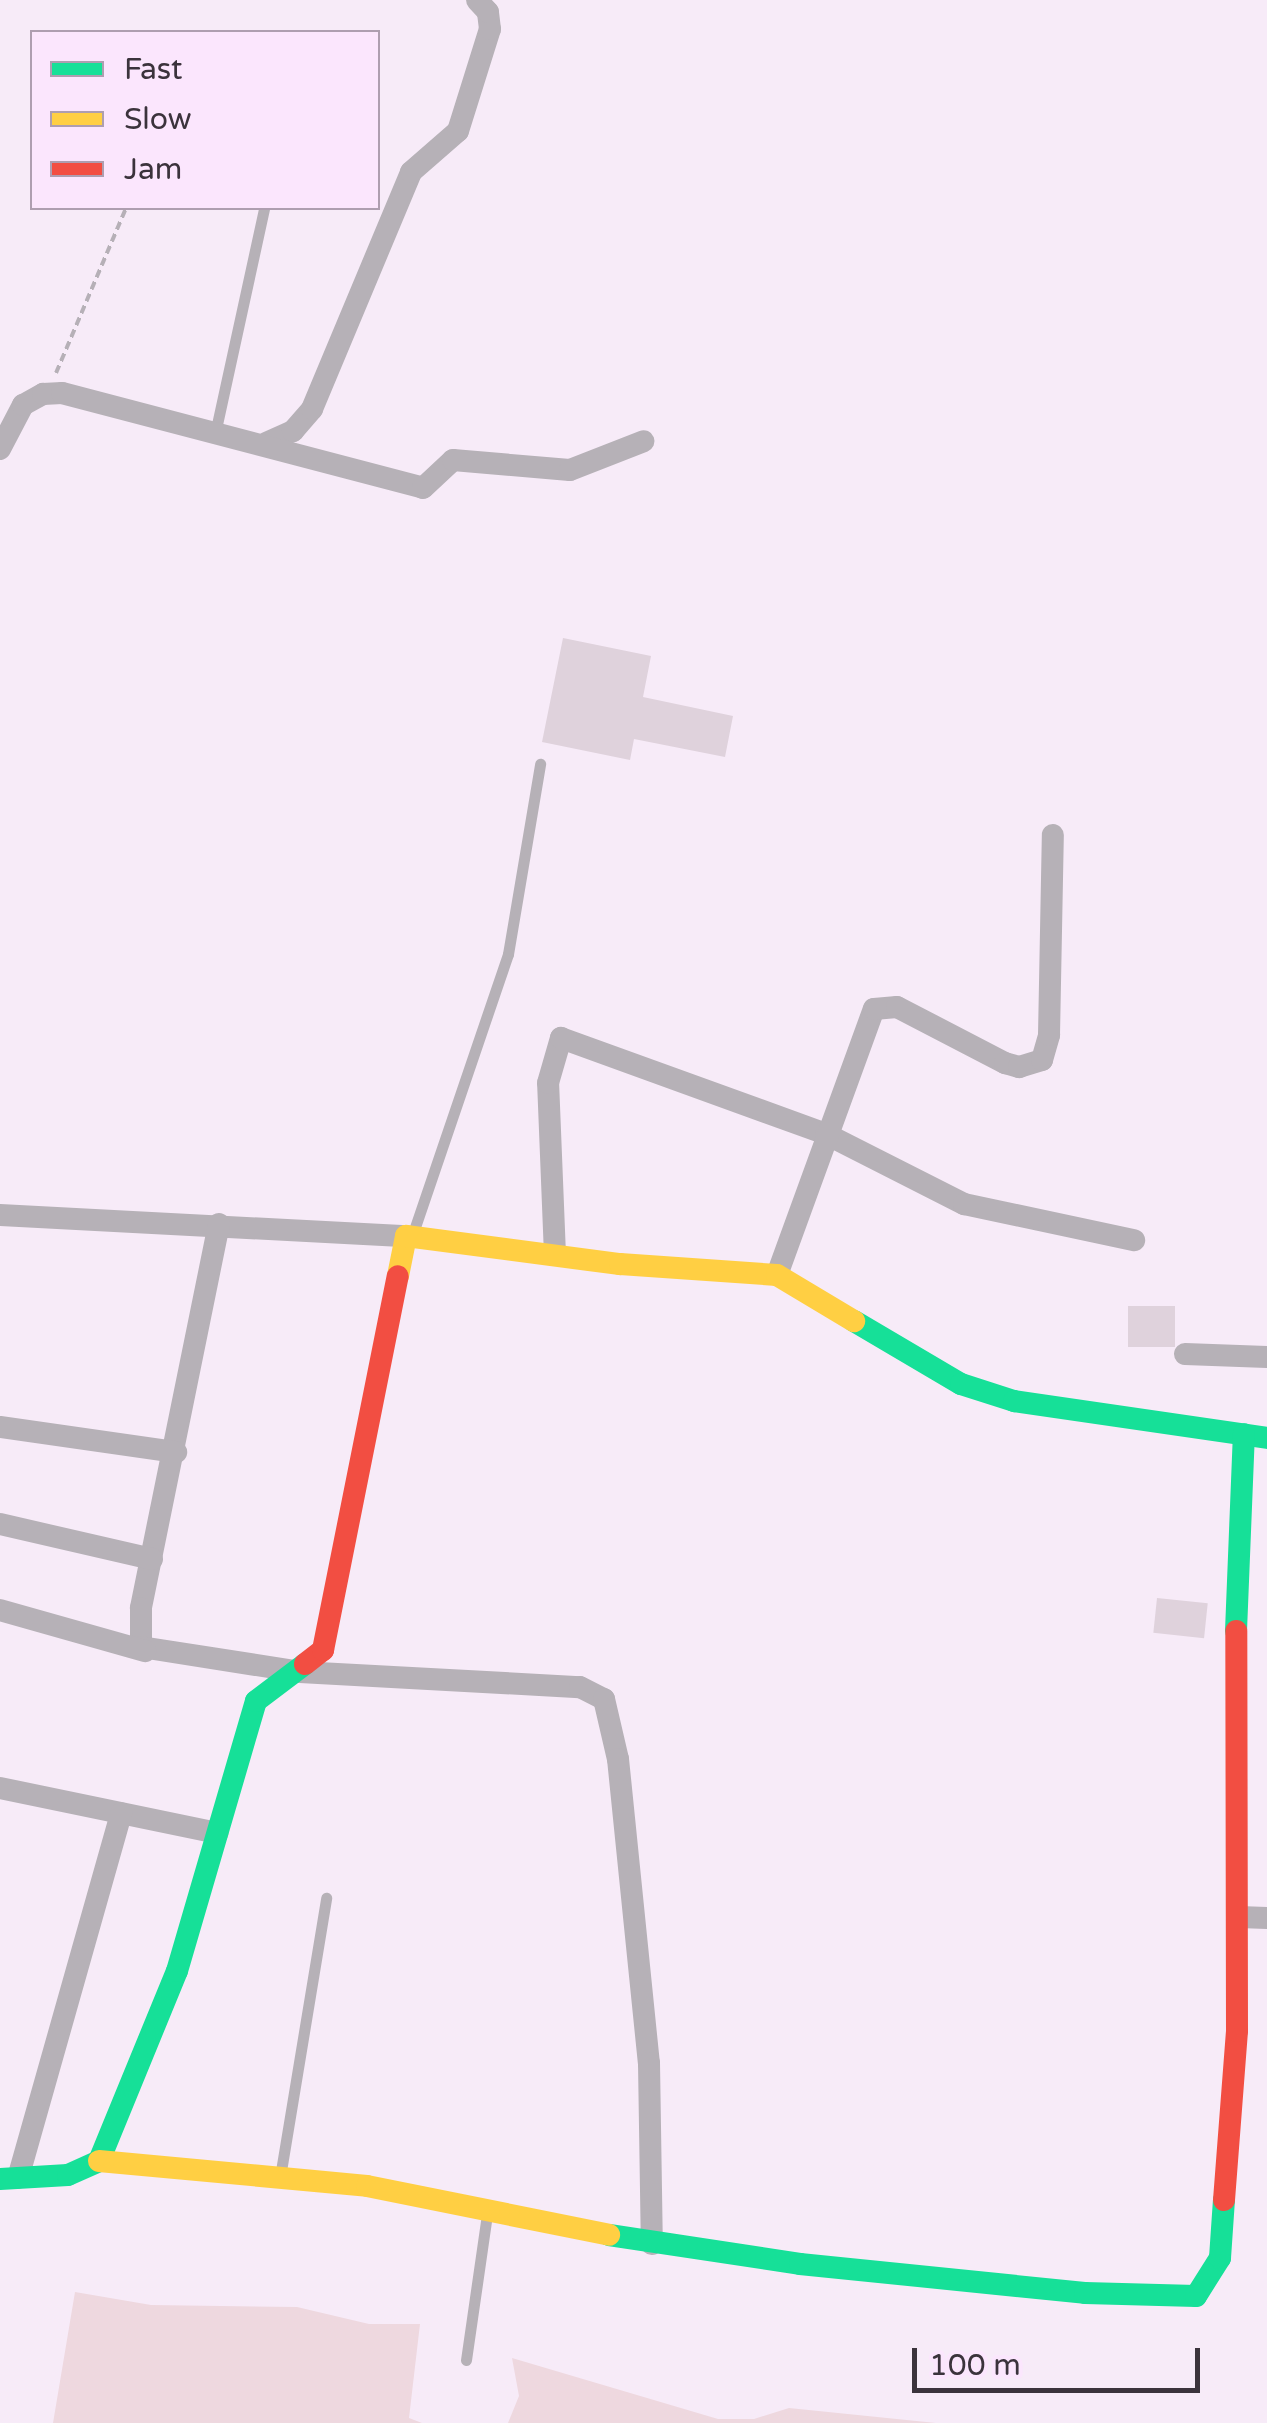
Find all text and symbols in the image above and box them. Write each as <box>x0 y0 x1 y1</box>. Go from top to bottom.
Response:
legend <box>30 30 380 210</box>
text: Fast <box>124 51 183 88</box>
text: Slow <box>124 101 192 138</box>
text: Jam <box>124 151 182 188</box>
scale bar <box>917 2328 1204 2390</box>
text: 100 m <box>929 2347 1021 2384</box>

